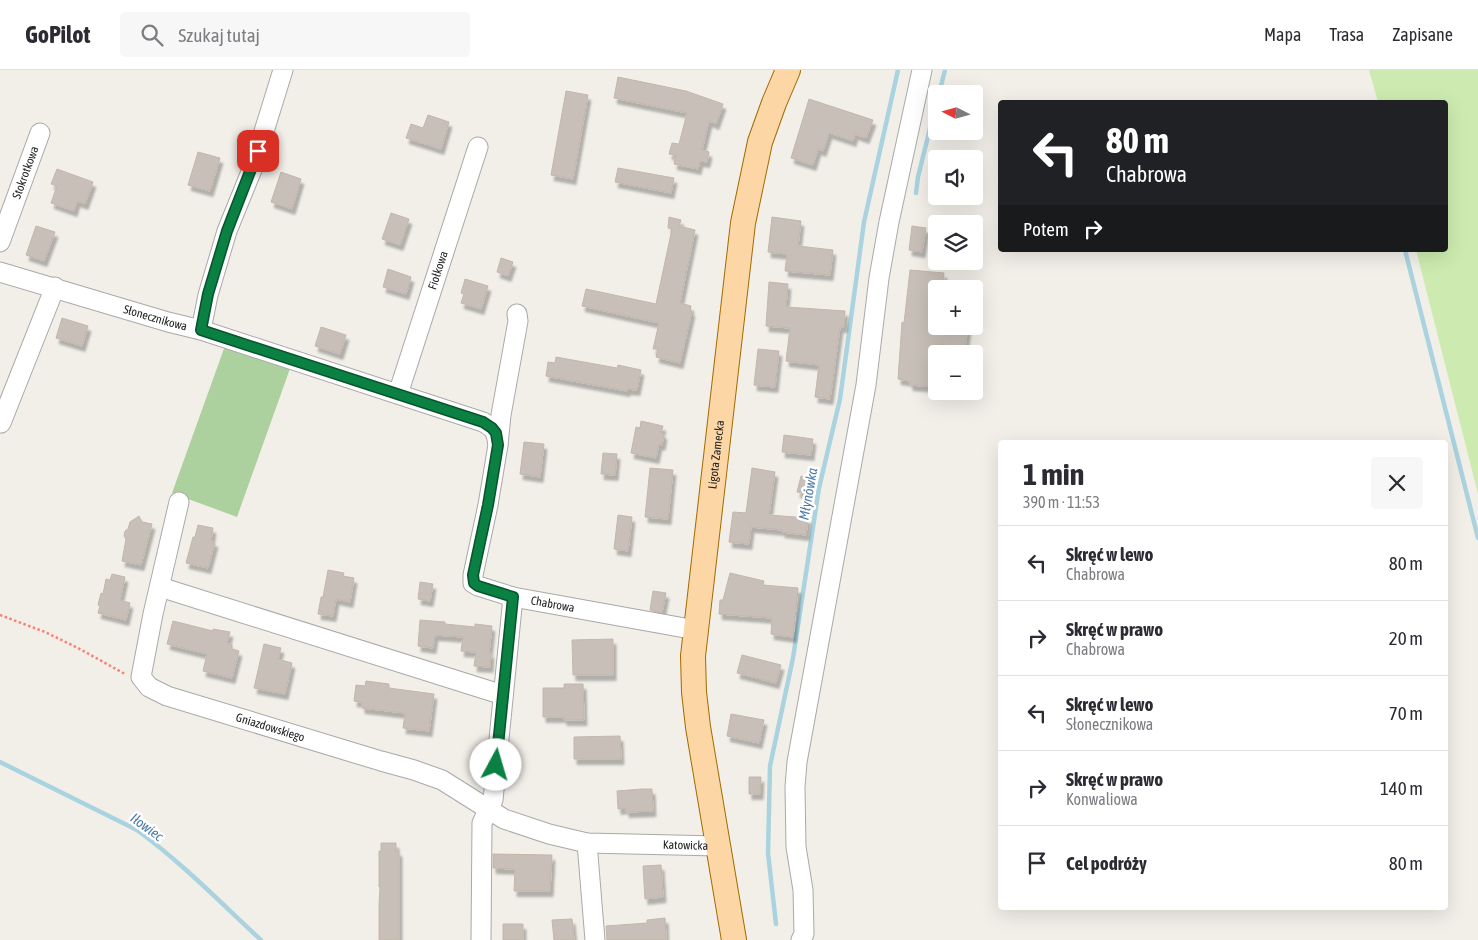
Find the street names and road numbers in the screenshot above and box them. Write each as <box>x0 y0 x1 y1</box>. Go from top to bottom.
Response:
street label: Stokrotkowa <box>9 144 42 201</box>
street label: Fiołkowa <box>425 249 451 291</box>
street label: Słonecznikowa <box>122 302 189 333</box>
street label: Ligota Zamecka <box>705 419 727 490</box>
street label: Chabrowa <box>530 593 576 615</box>
street label: Gniazdowskiego <box>234 710 307 745</box>
street label: Katowicka <box>663 838 708 853</box>

